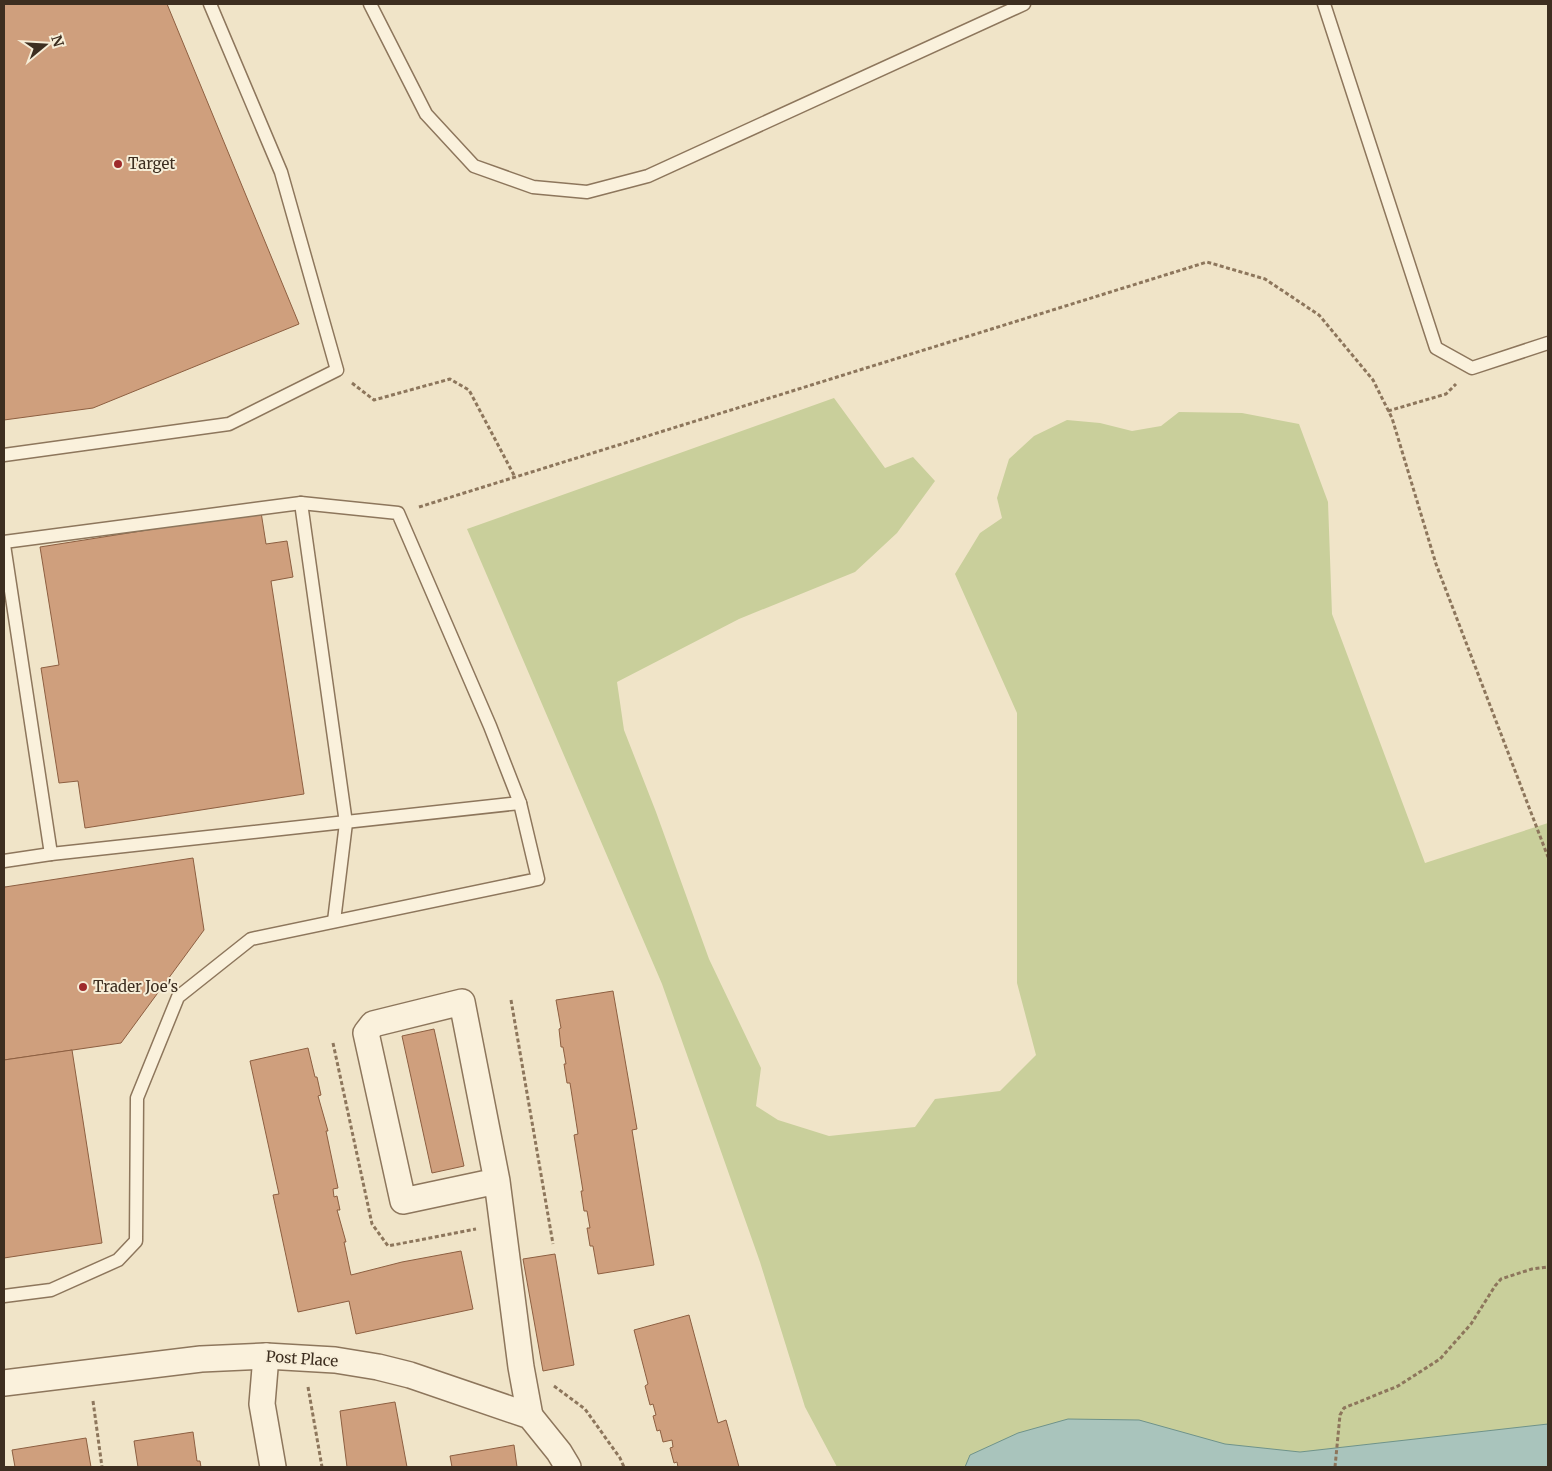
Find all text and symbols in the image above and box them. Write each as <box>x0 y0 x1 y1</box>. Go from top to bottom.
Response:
north arrow <box>20 20 70 70</box>
text: N <box>47 33 68 49</box>
place label: Target <box>128 154 175 173</box>
marker: Target <box>112 158 124 170</box>
place label: Trader Joe's <box>93 977 178 996</box>
marker: Trader Joe's <box>77 981 89 993</box>
street label: Post Place <box>265 1347 339 1371</box>

